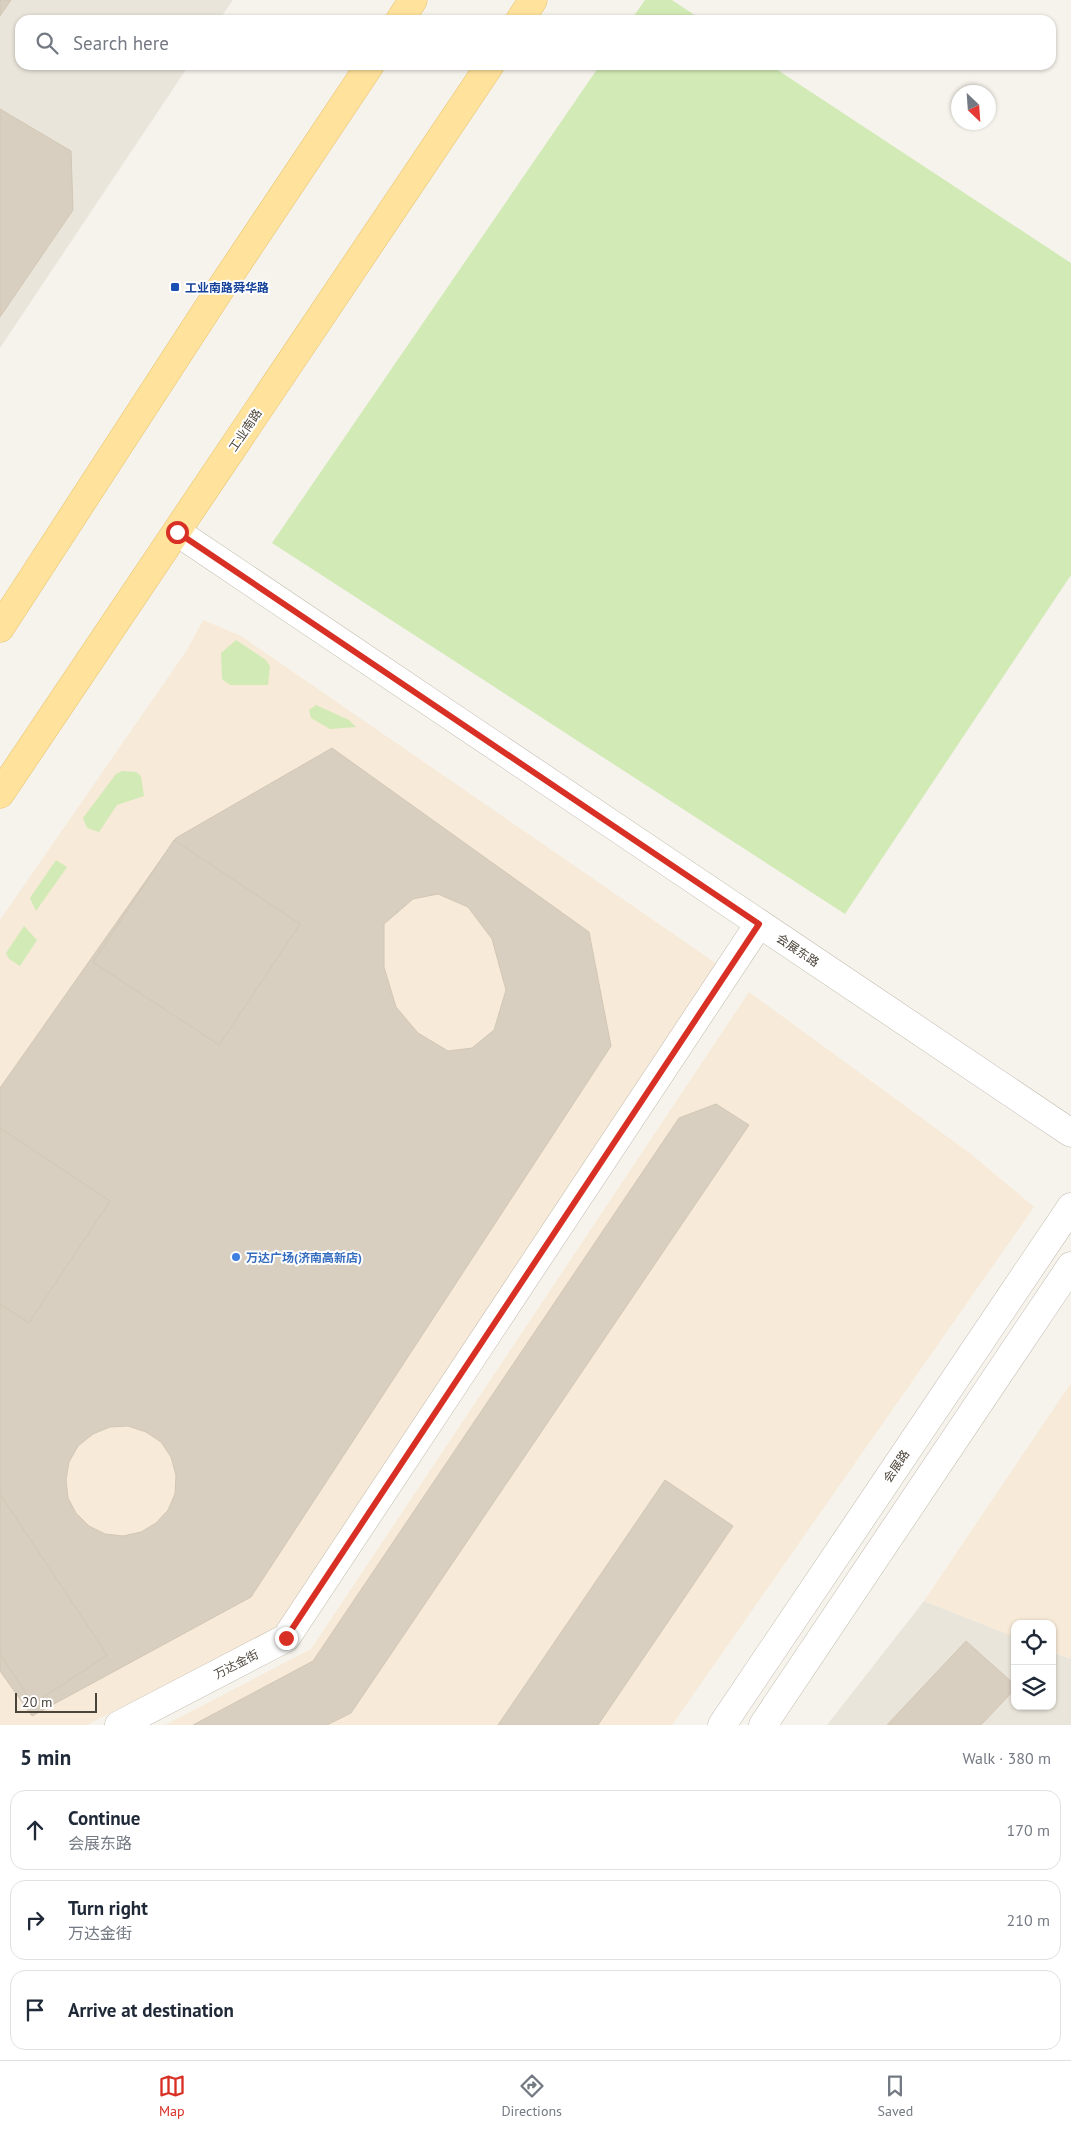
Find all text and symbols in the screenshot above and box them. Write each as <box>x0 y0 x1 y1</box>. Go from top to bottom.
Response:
search box <box>15 15 1056 70</box>
icon: search <box>33 29 61 57</box>
text: Search here <box>73 31 169 55</box>
north arrow <box>951 85 996 130</box>
place label: 工业南路舜华路 <box>185 280 269 295</box>
marker: 工业南路舜华路 <box>169 281 181 293</box>
street label: 工业南路 <box>225 406 265 454</box>
route start <box>166 521 189 544</box>
street label: 会展东路 <box>774 930 822 970</box>
place label: 万达广场(济南高新店) <box>246 1250 362 1265</box>
marker: 万达广场(济南高新店) <box>230 1251 242 1263</box>
street label: 会展路 <box>880 1447 912 1485</box>
map controls <box>1011 1620 1056 1710</box>
button: locate <box>1011 1620 1056 1665</box>
route end <box>275 1627 298 1650</box>
street label: 万达金街 <box>211 1646 261 1682</box>
button: layers <box>1011 1665 1056 1710</box>
scale bar <box>15 1690 98 1713</box>
text: 20 m <box>22 1693 52 1711</box>
text: 5 min <box>20 1744 71 1771</box>
text: Walk · 380 m <box>962 1748 1051 1768</box>
text: Continue <box>68 1806 140 1830</box>
icon: ahead <box>21 1816 49 1844</box>
text: 170 m <box>1007 1820 1050 1840</box>
text: 会展东路 <box>68 1833 132 1853</box>
text: Turn right <box>68 1896 148 1920</box>
icon: right <box>21 1906 49 1934</box>
text: 210 m <box>1007 1910 1050 1930</box>
text: 万达金街 <box>68 1923 132 1943</box>
icon: arrive <box>21 1996 49 2024</box>
text: Arrive at destination <box>68 1998 234 2022</box>
tab: Map <box>158 2072 186 2120</box>
tab: Directions <box>501 2072 562 2120</box>
tab: Saved <box>878 2072 913 2120</box>

